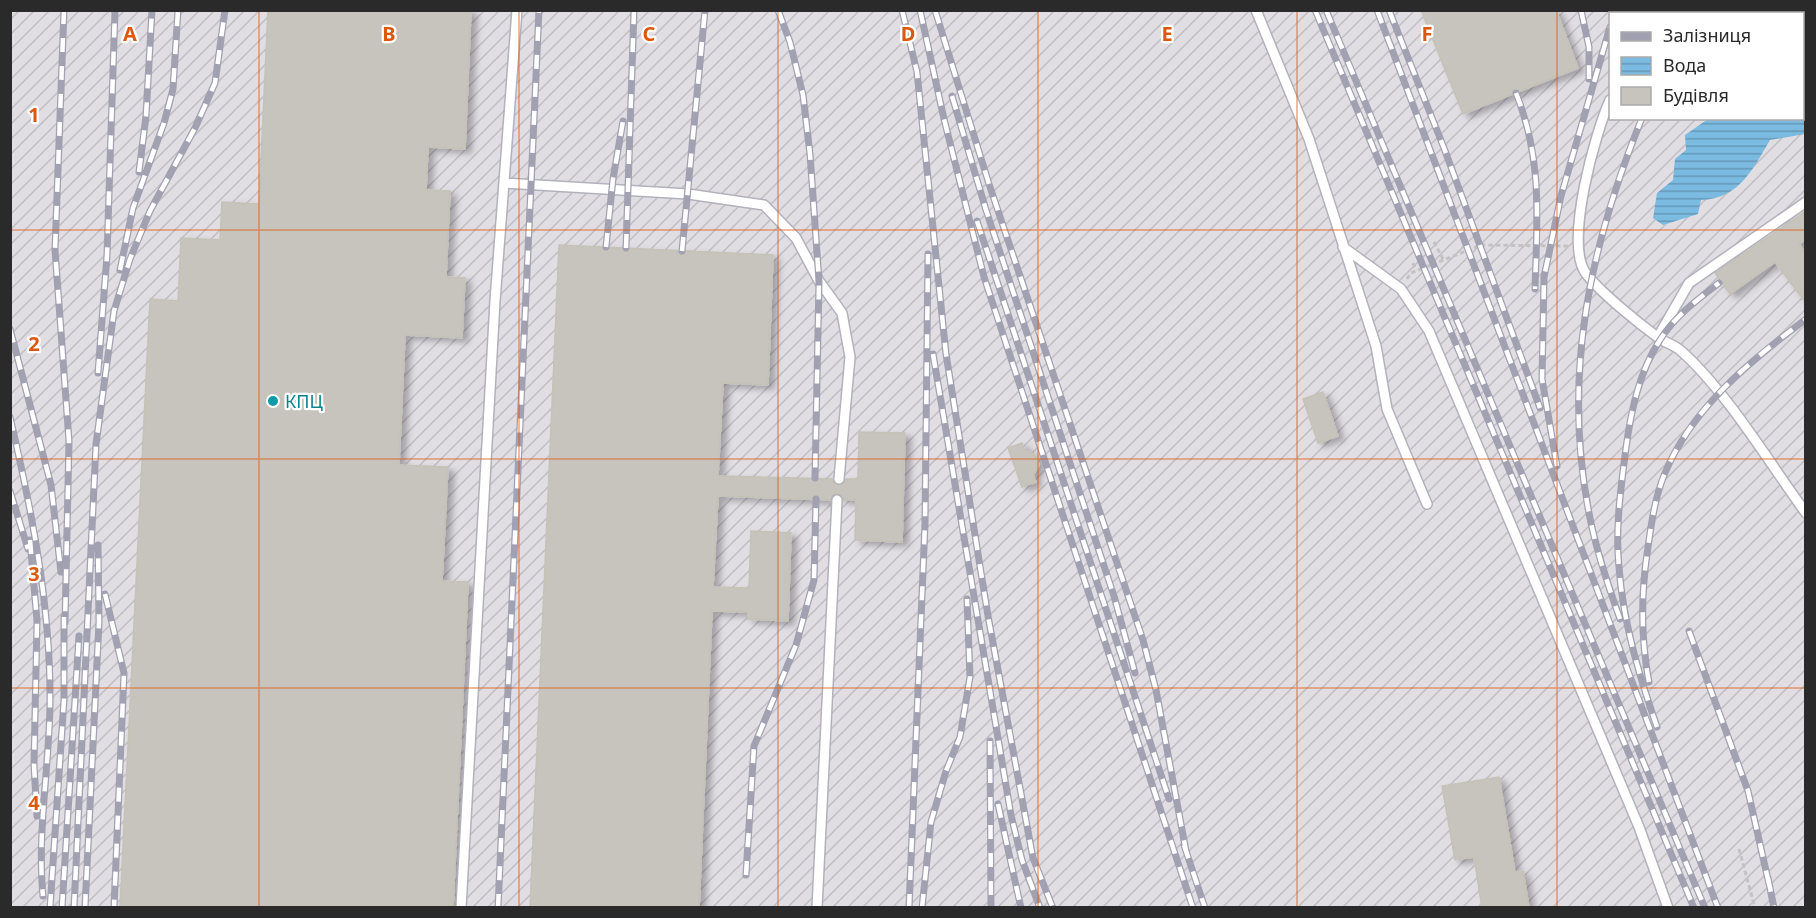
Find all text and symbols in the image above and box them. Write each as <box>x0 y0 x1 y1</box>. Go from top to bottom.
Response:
legend <box>1609 12 1804 120</box>
text: A <box>123 20 137 47</box>
text: B <box>382 20 396 47</box>
text: C <box>643 20 656 47</box>
text: D <box>901 20 915 47</box>
text: E <box>1161 20 1173 47</box>
text: F <box>1422 20 1432 47</box>
text: Залізниця <box>1663 23 1751 47</box>
text: Вода <box>1663 53 1706 77</box>
text: Будівля <box>1663 83 1729 107</box>
text: 1 <box>28 101 40 128</box>
text: 2 <box>28 330 40 357</box>
place label: КПЦ <box>285 389 323 413</box>
marker: КПЦ <box>266 394 280 408</box>
text: 3 <box>28 560 40 587</box>
text: 4 <box>28 789 40 816</box>

